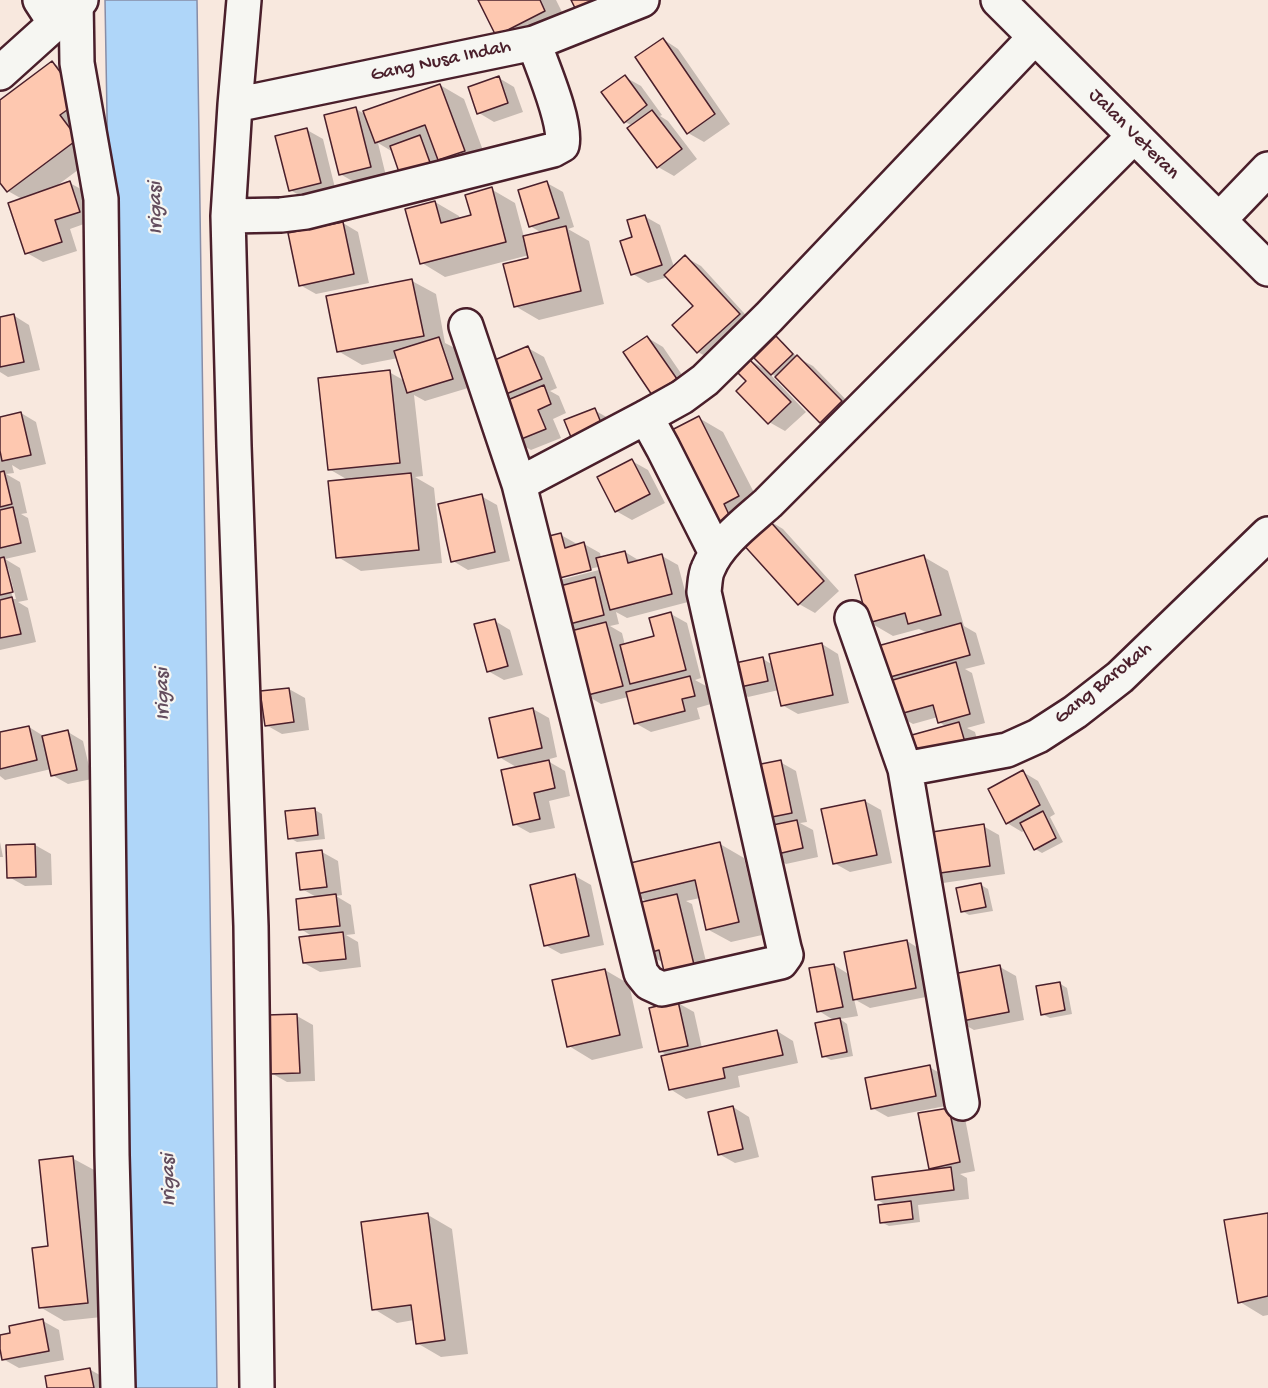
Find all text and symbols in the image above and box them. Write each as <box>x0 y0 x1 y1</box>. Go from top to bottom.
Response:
street label: Gang Nusa Indah <box>369 35 513 89</box>
street label: Jalan Veteran <box>1082 84 1184 186</box>
water label: Irigasi <box>144 181 170 235</box>
street label: Gang Barokah <box>1050 637 1158 731</box>
water label: Irigasi <box>151 667 177 721</box>
water label: Irigasi <box>157 1153 183 1207</box>

